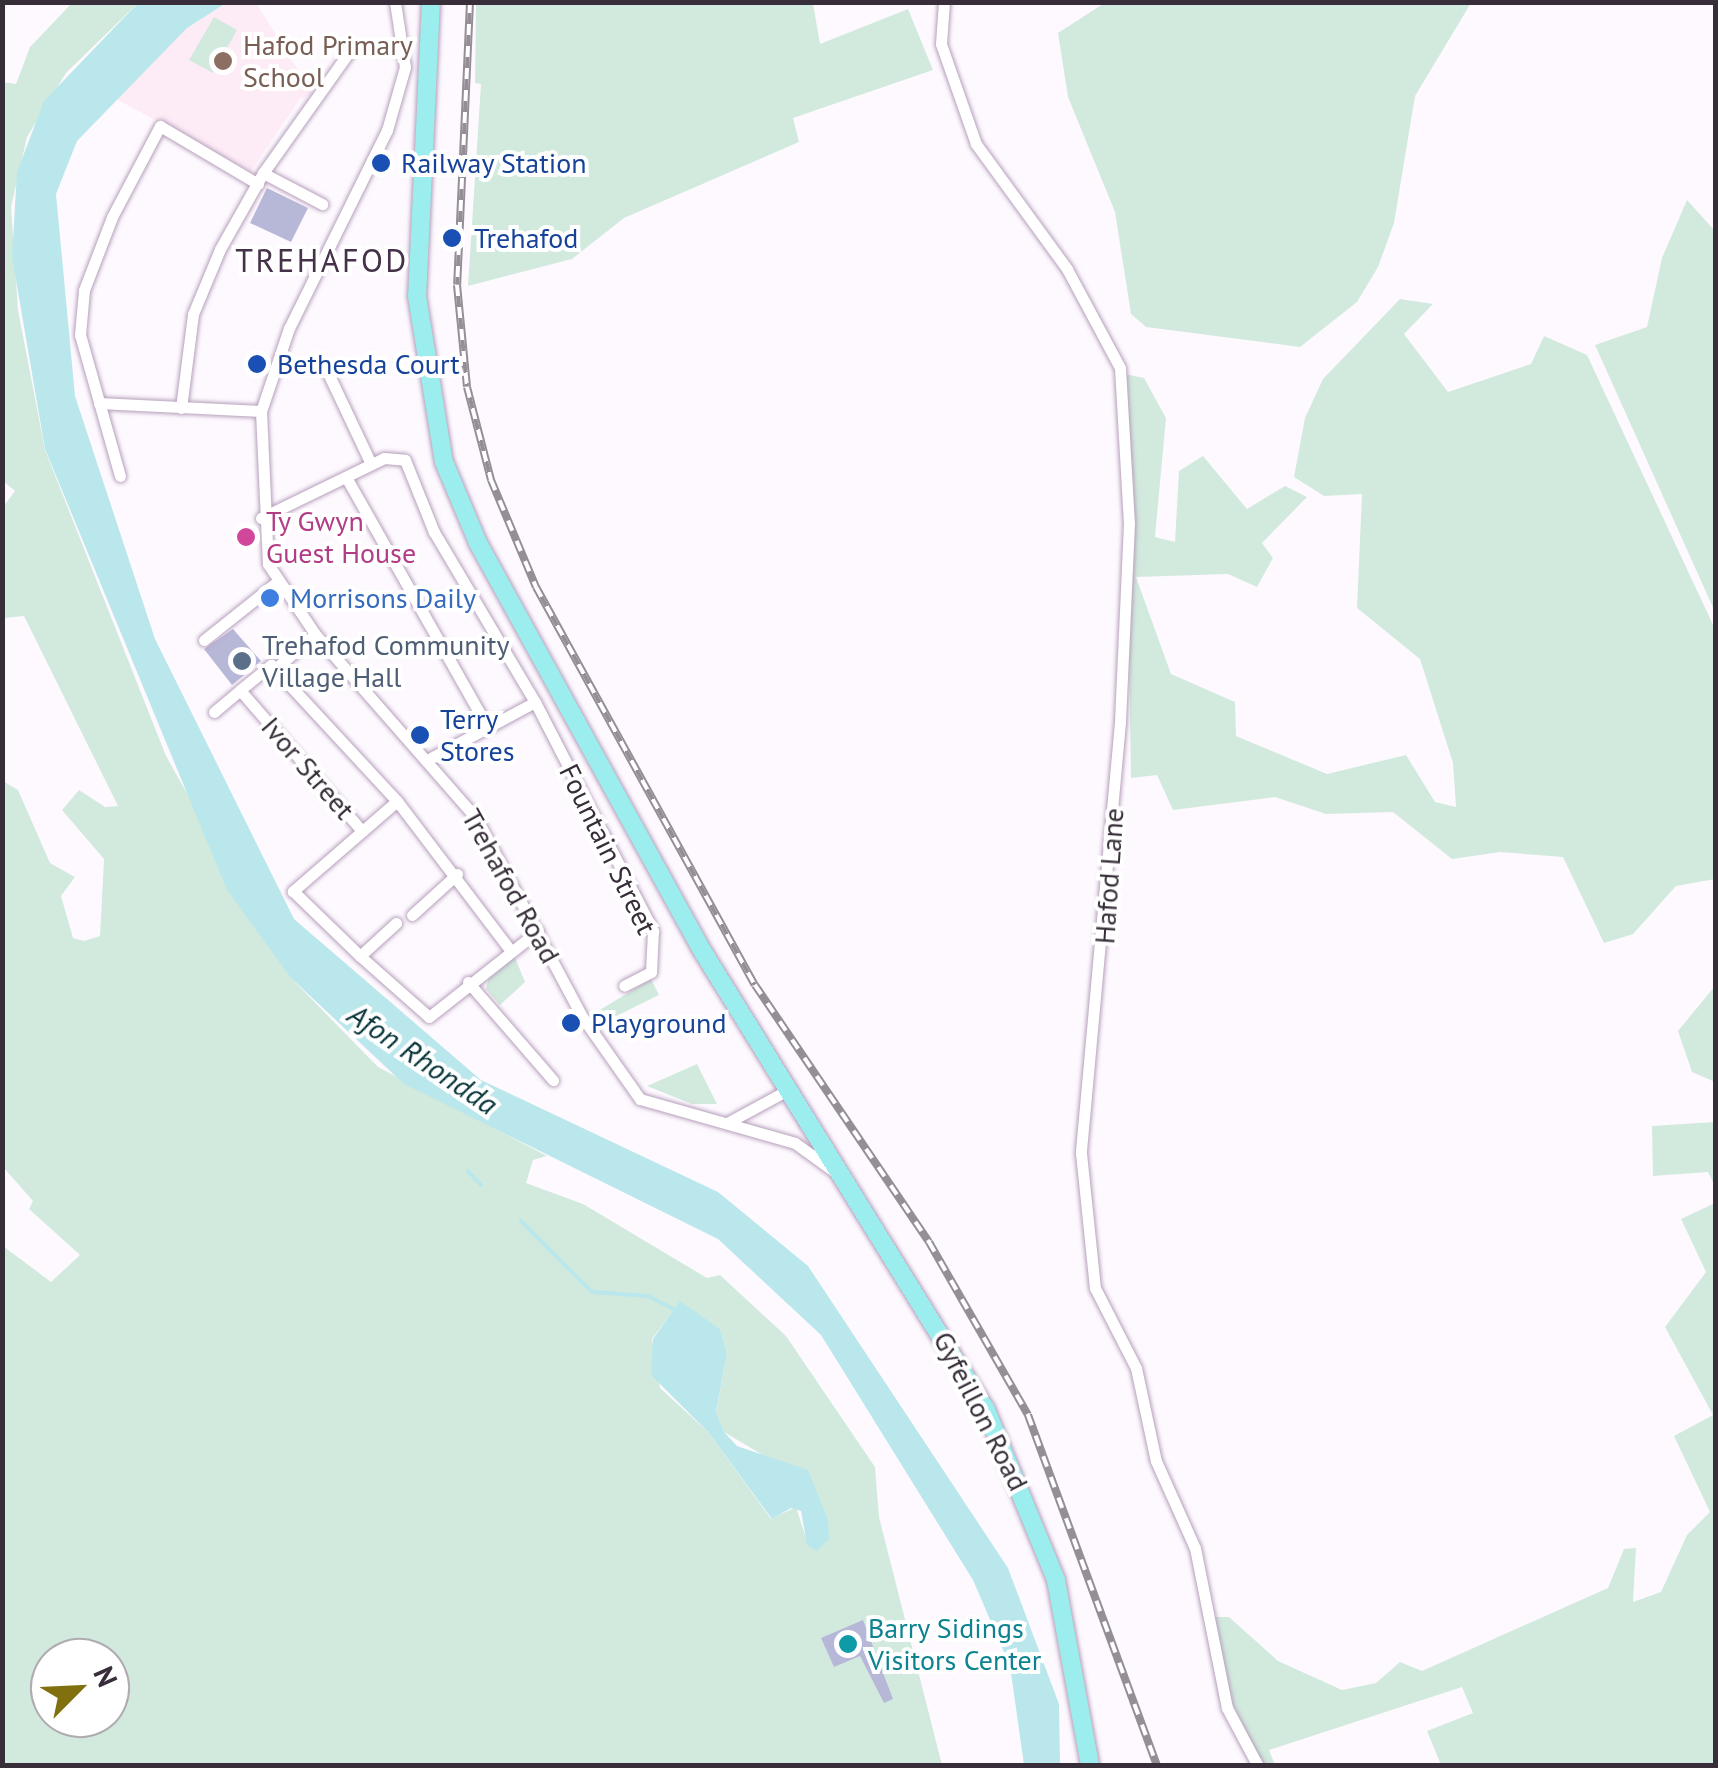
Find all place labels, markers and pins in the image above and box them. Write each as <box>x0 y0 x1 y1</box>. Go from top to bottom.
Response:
place label: Hafod Primary School <box>243 28 413 94</box>
marker: Hafod Primary School <box>212 50 234 72</box>
place label: Railway Station <box>401 146 588 180</box>
marker: Railway Station <box>370 152 392 174</box>
place label: Trehafod <box>474 221 578 255</box>
marker: Trehafod <box>439 225 465 251</box>
place label: Bethesda Court <box>277 347 460 381</box>
marker: Bethesda Court <box>246 353 268 375</box>
place label: Ty Gwyn Guest House <box>266 504 416 570</box>
marker: Ty Gwyn Guest House <box>235 526 257 548</box>
place label: Morrisons Daily <box>290 581 476 615</box>
marker: Morrisons Daily <box>259 587 281 609</box>
place label: Trehafod Community Village Hall <box>262 628 510 694</box>
marker: Trehafod Community Village Hall <box>231 650 253 672</box>
place label: Terry Stores <box>440 702 515 768</box>
marker: Terry Stores <box>409 724 431 746</box>
place label: Playground <box>591 1006 726 1040</box>
marker: Playground <box>560 1012 582 1034</box>
place label: Barry Sidings Visitors Center <box>868 1611 1041 1677</box>
marker: Barry Sidings Visitors Center <box>837 1633 859 1655</box>

